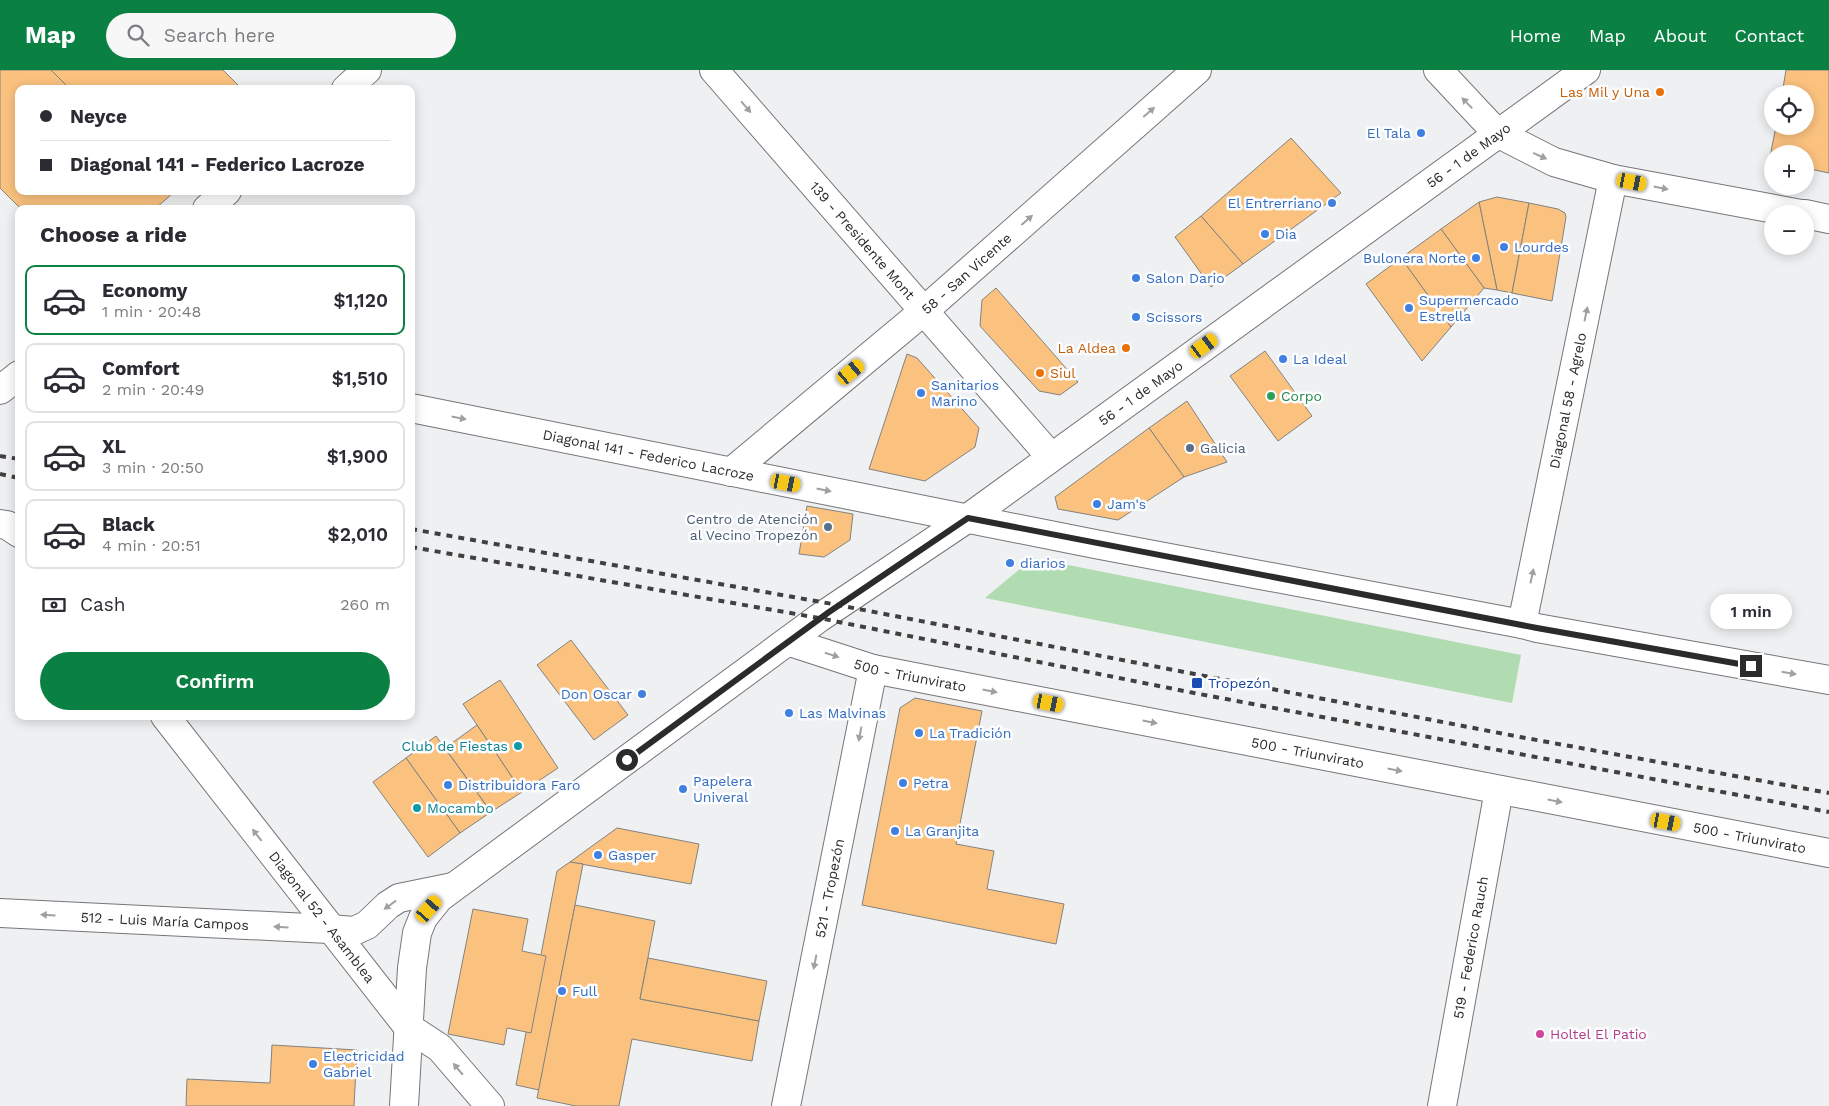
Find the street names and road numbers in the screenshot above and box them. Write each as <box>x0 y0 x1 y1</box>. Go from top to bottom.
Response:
street label: 56 - 1 de Mayo <box>1423 119 1514 191</box>
street label: 139 - Presidente Mont <box>807 178 918 303</box>
street label: 58 - San Vicente <box>918 230 1015 317</box>
street label: Diagonal 58 - Agrelo <box>1546 331 1589 470</box>
street label: 56 - 1 de Mayo <box>1095 357 1186 429</box>
street label: Diagonal 141 - Federico Lacroze <box>541 426 755 484</box>
street label: 500 - Triunvirato <box>852 655 968 695</box>
street label: 500 - Triunvirato <box>1250 734 1365 771</box>
street label: 500 - Triunvirato <box>1692 819 1807 856</box>
street label: 521 - Tropezón <box>812 837 847 939</box>
street label: Diagonal 52 - Asamblea <box>266 848 378 986</box>
street label: 519 - Federico Rauch <box>1450 875 1491 1020</box>
street label: 512 - Luis María Campos <box>80 909 249 933</box>

